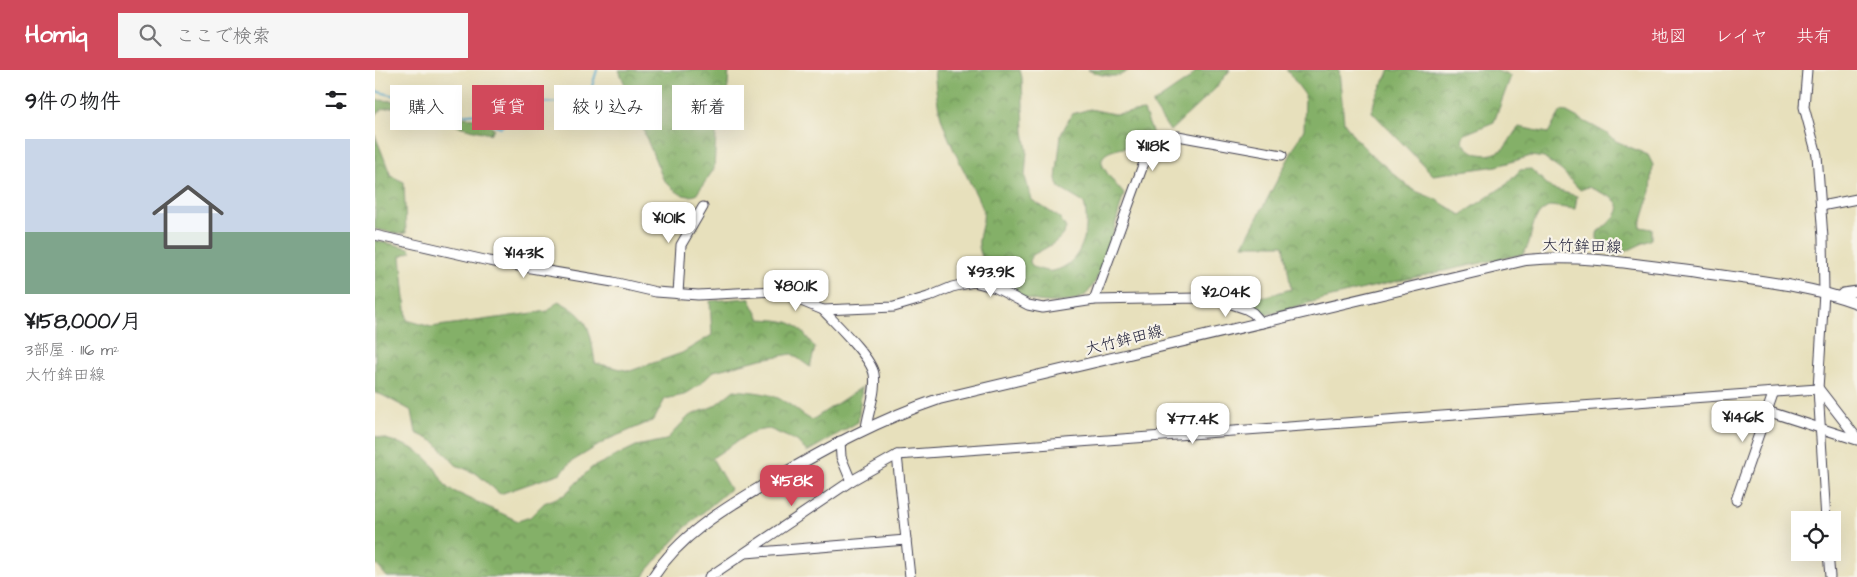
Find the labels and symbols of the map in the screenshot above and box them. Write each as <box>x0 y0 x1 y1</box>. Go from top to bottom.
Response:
pin: ¥118K <box>1118 129 1188 172</box>
pin: ¥101K <box>634 202 704 244</box>
street label: 大竹鉾田線 <box>1542 234 1622 258</box>
pin: ¥143K <box>489 236 559 279</box>
pin: ¥93.9K <box>950 256 1032 298</box>
pin: ¥80.1K <box>755 270 837 312</box>
pin: ¥204K <box>1191 276 1261 318</box>
street label: 大竹鉾田線 <box>1083 320 1165 360</box>
pin: ¥146K <box>1708 400 1778 443</box>
pin: ¥77.4K <box>1152 402 1234 445</box>
pin: ¥158K <box>757 464 827 507</box>

